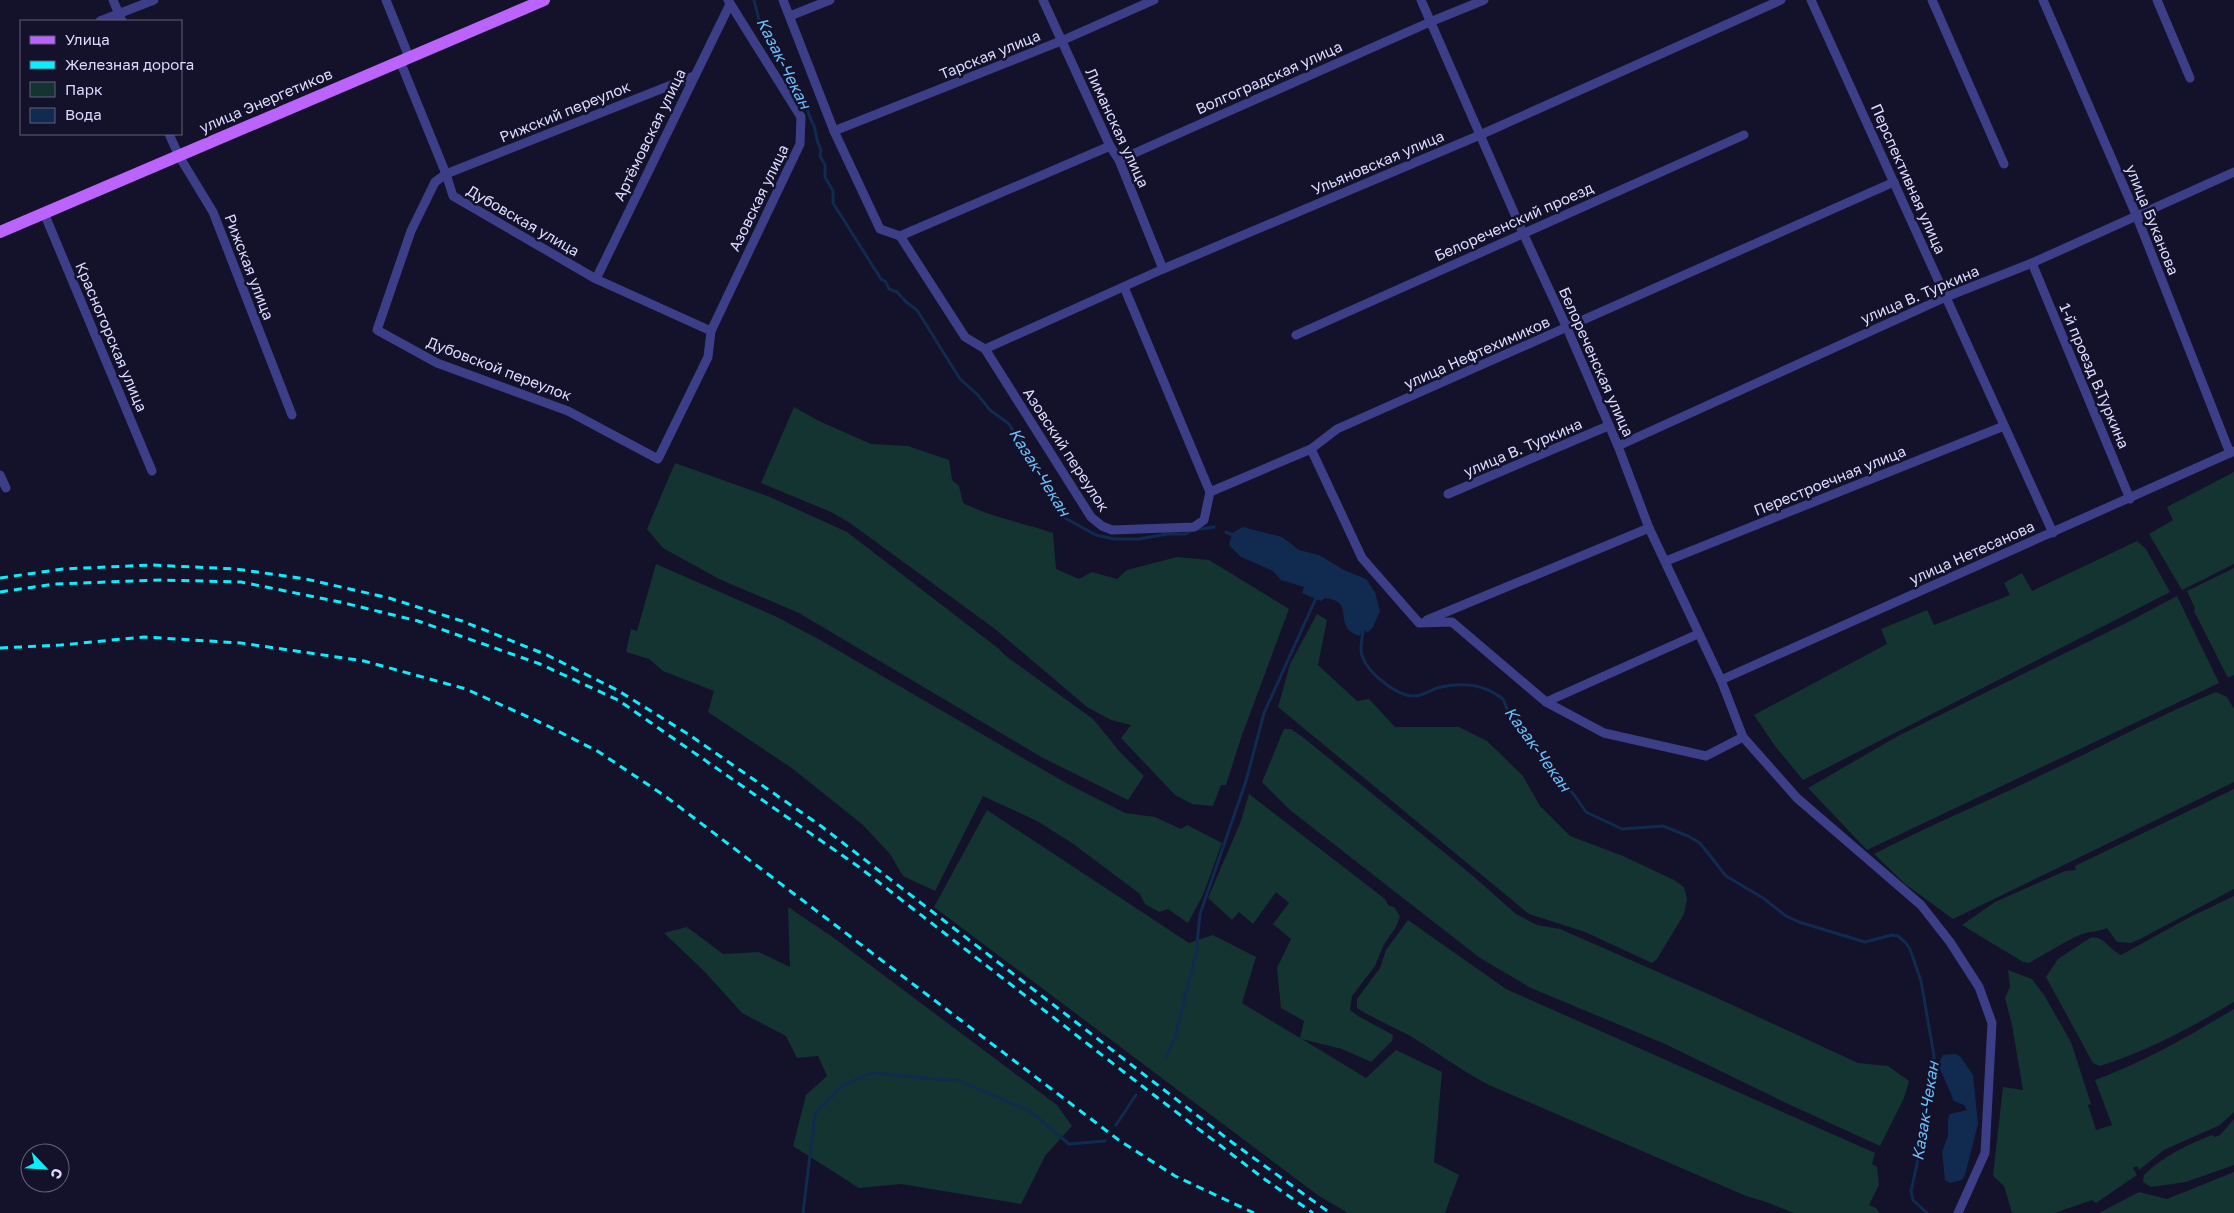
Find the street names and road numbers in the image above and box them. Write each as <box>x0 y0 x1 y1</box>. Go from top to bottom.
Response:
street label: Тарская улица <box>937 26 1043 82</box>
street label: Волгоградская улица <box>1193 37 1345 118</box>
street label: улица Энергетиков <box>196 64 335 136</box>
street label: Лиманская улица <box>1082 65 1153 190</box>
street label: Артёмовская улица <box>609 66 689 204</box>
street label: Рижский переулок <box>497 76 633 146</box>
street label: Перспективная улица <box>1868 101 1950 256</box>
street label: Ульяновская улица <box>1309 126 1447 198</box>
street label: Азовская улица <box>724 141 792 254</box>
street label: улица Буканова <box>2123 162 2183 278</box>
street label: Белореченский проезд <box>1431 178 1596 264</box>
street label: Дубовская улица <box>464 181 583 260</box>
street label: Рижская улица <box>221 211 278 322</box>
street label: Красногорская улица <box>72 259 152 414</box>
street label: улица В. Туркина <box>1858 261 1982 327</box>
street label: Белореченская улица <box>1556 284 1638 439</box>
street label: 1-й проезд В.Туркина <box>2056 300 2134 451</box>
street label: улица Нефтехимиков <box>1401 312 1552 392</box>
street label: Дубовской переулок <box>424 332 575 404</box>
street label: Азовский переулок <box>1020 384 1114 515</box>
street label: улица В. Туркина <box>1461 414 1585 480</box>
street label: Перестроечная улица <box>1751 441 1908 519</box>
street label: улица Нетесанова <box>1906 516 2037 588</box>

